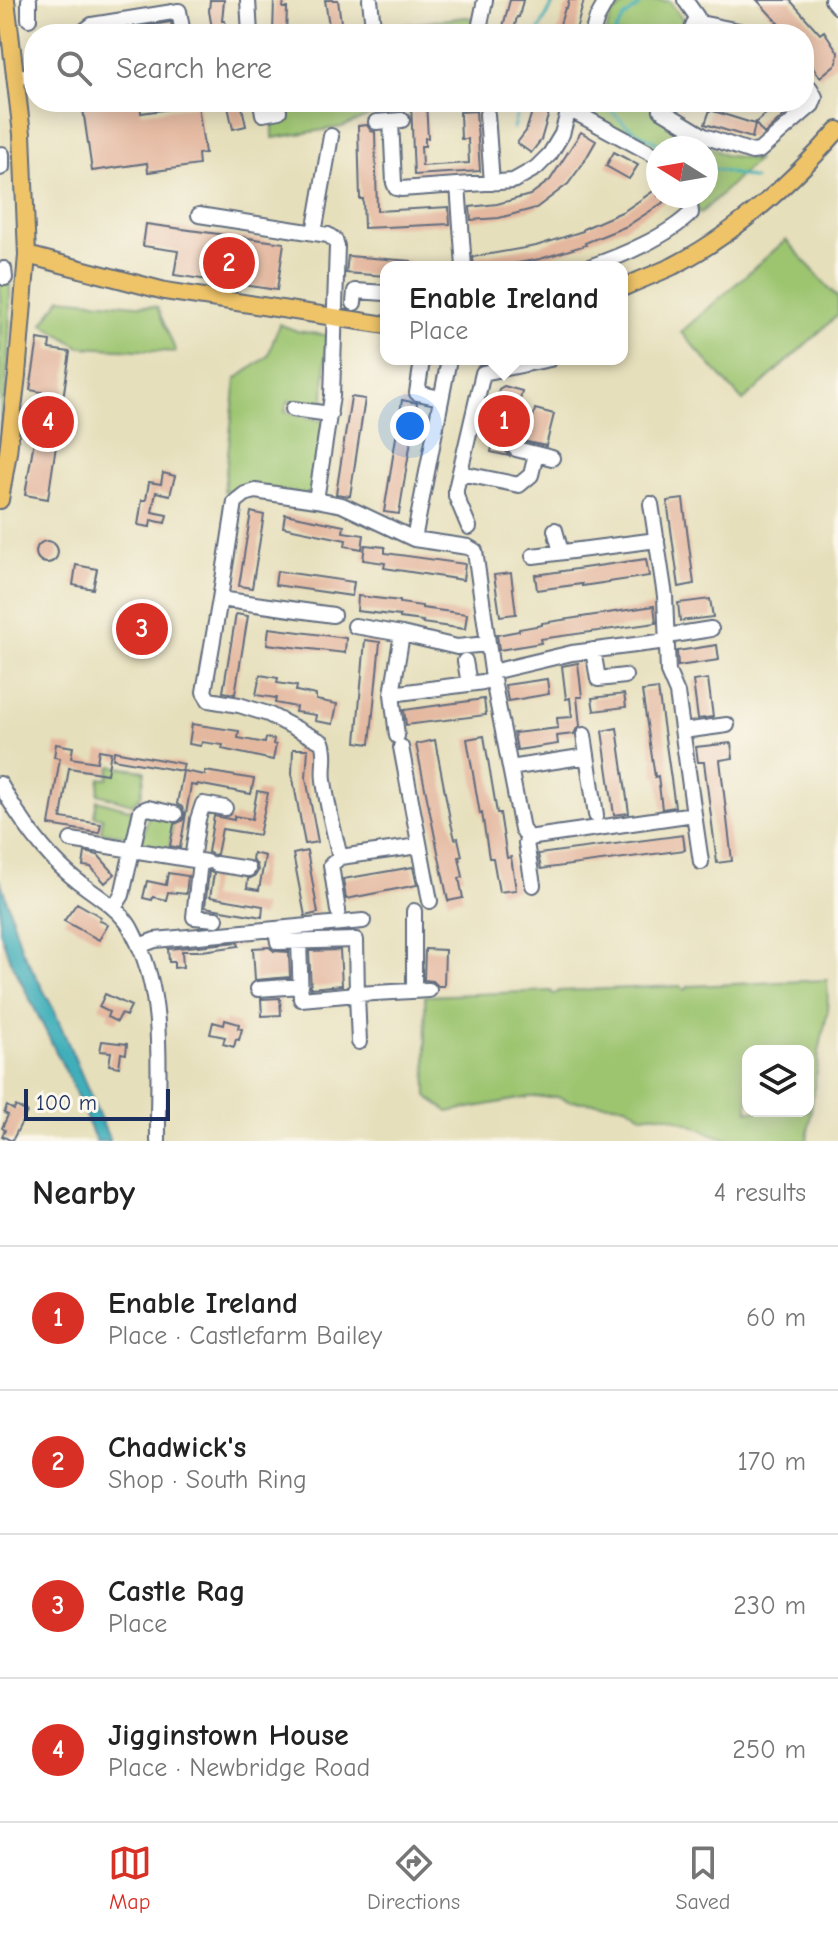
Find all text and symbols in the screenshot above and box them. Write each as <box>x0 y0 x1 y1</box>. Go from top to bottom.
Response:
search box <box>24 24 814 112</box>
icon: search <box>52 46 96 90</box>
text: Search here <box>116 51 272 86</box>
north arrow <box>646 136 718 208</box>
pin: 2 <box>203 233 255 293</box>
popup <box>380 261 628 365</box>
text: Enable Ireland <box>409 281 599 316</box>
text: Place <box>409 316 468 346</box>
pin: 1 <box>478 391 530 451</box>
pin: 4 <box>22 392 74 452</box>
your location <box>390 406 430 446</box>
pin: 3 <box>116 599 168 659</box>
map controls <box>742 1045 814 1117</box>
button: layers <box>742 1045 814 1117</box>
scale bar <box>24 1085 170 1121</box>
text: 100 m <box>36 1090 97 1116</box>
text: Nearby <box>32 1173 135 1213</box>
text: 4 results <box>714 1178 806 1208</box>
text: Enable Ireland <box>108 1286 298 1321</box>
text: 1 <box>53 1303 63 1333</box>
text: 60 m <box>746 1303 806 1333</box>
text: Place · Castlefarm Bailey <box>108 1321 382 1351</box>
text: Chadwick's <box>108 1430 246 1465</box>
text: 2 <box>52 1447 64 1477</box>
text: 170 m <box>737 1447 806 1477</box>
text: Shop · South Ring <box>108 1465 307 1495</box>
text: Castle Rag <box>108 1574 246 1609</box>
text: 3 <box>52 1591 64 1621</box>
text: 230 m <box>733 1591 806 1621</box>
text: Place <box>108 1609 167 1639</box>
text: Jigginstown House <box>108 1718 349 1753</box>
text: 4 <box>52 1735 64 1765</box>
text: 250 m <box>732 1735 806 1765</box>
text: Place · Newbridge Road <box>108 1753 370 1783</box>
tab: Map <box>108 1841 152 1915</box>
tab: Directions <box>367 1841 460 1915</box>
tab: Saved <box>675 1841 730 1915</box>

